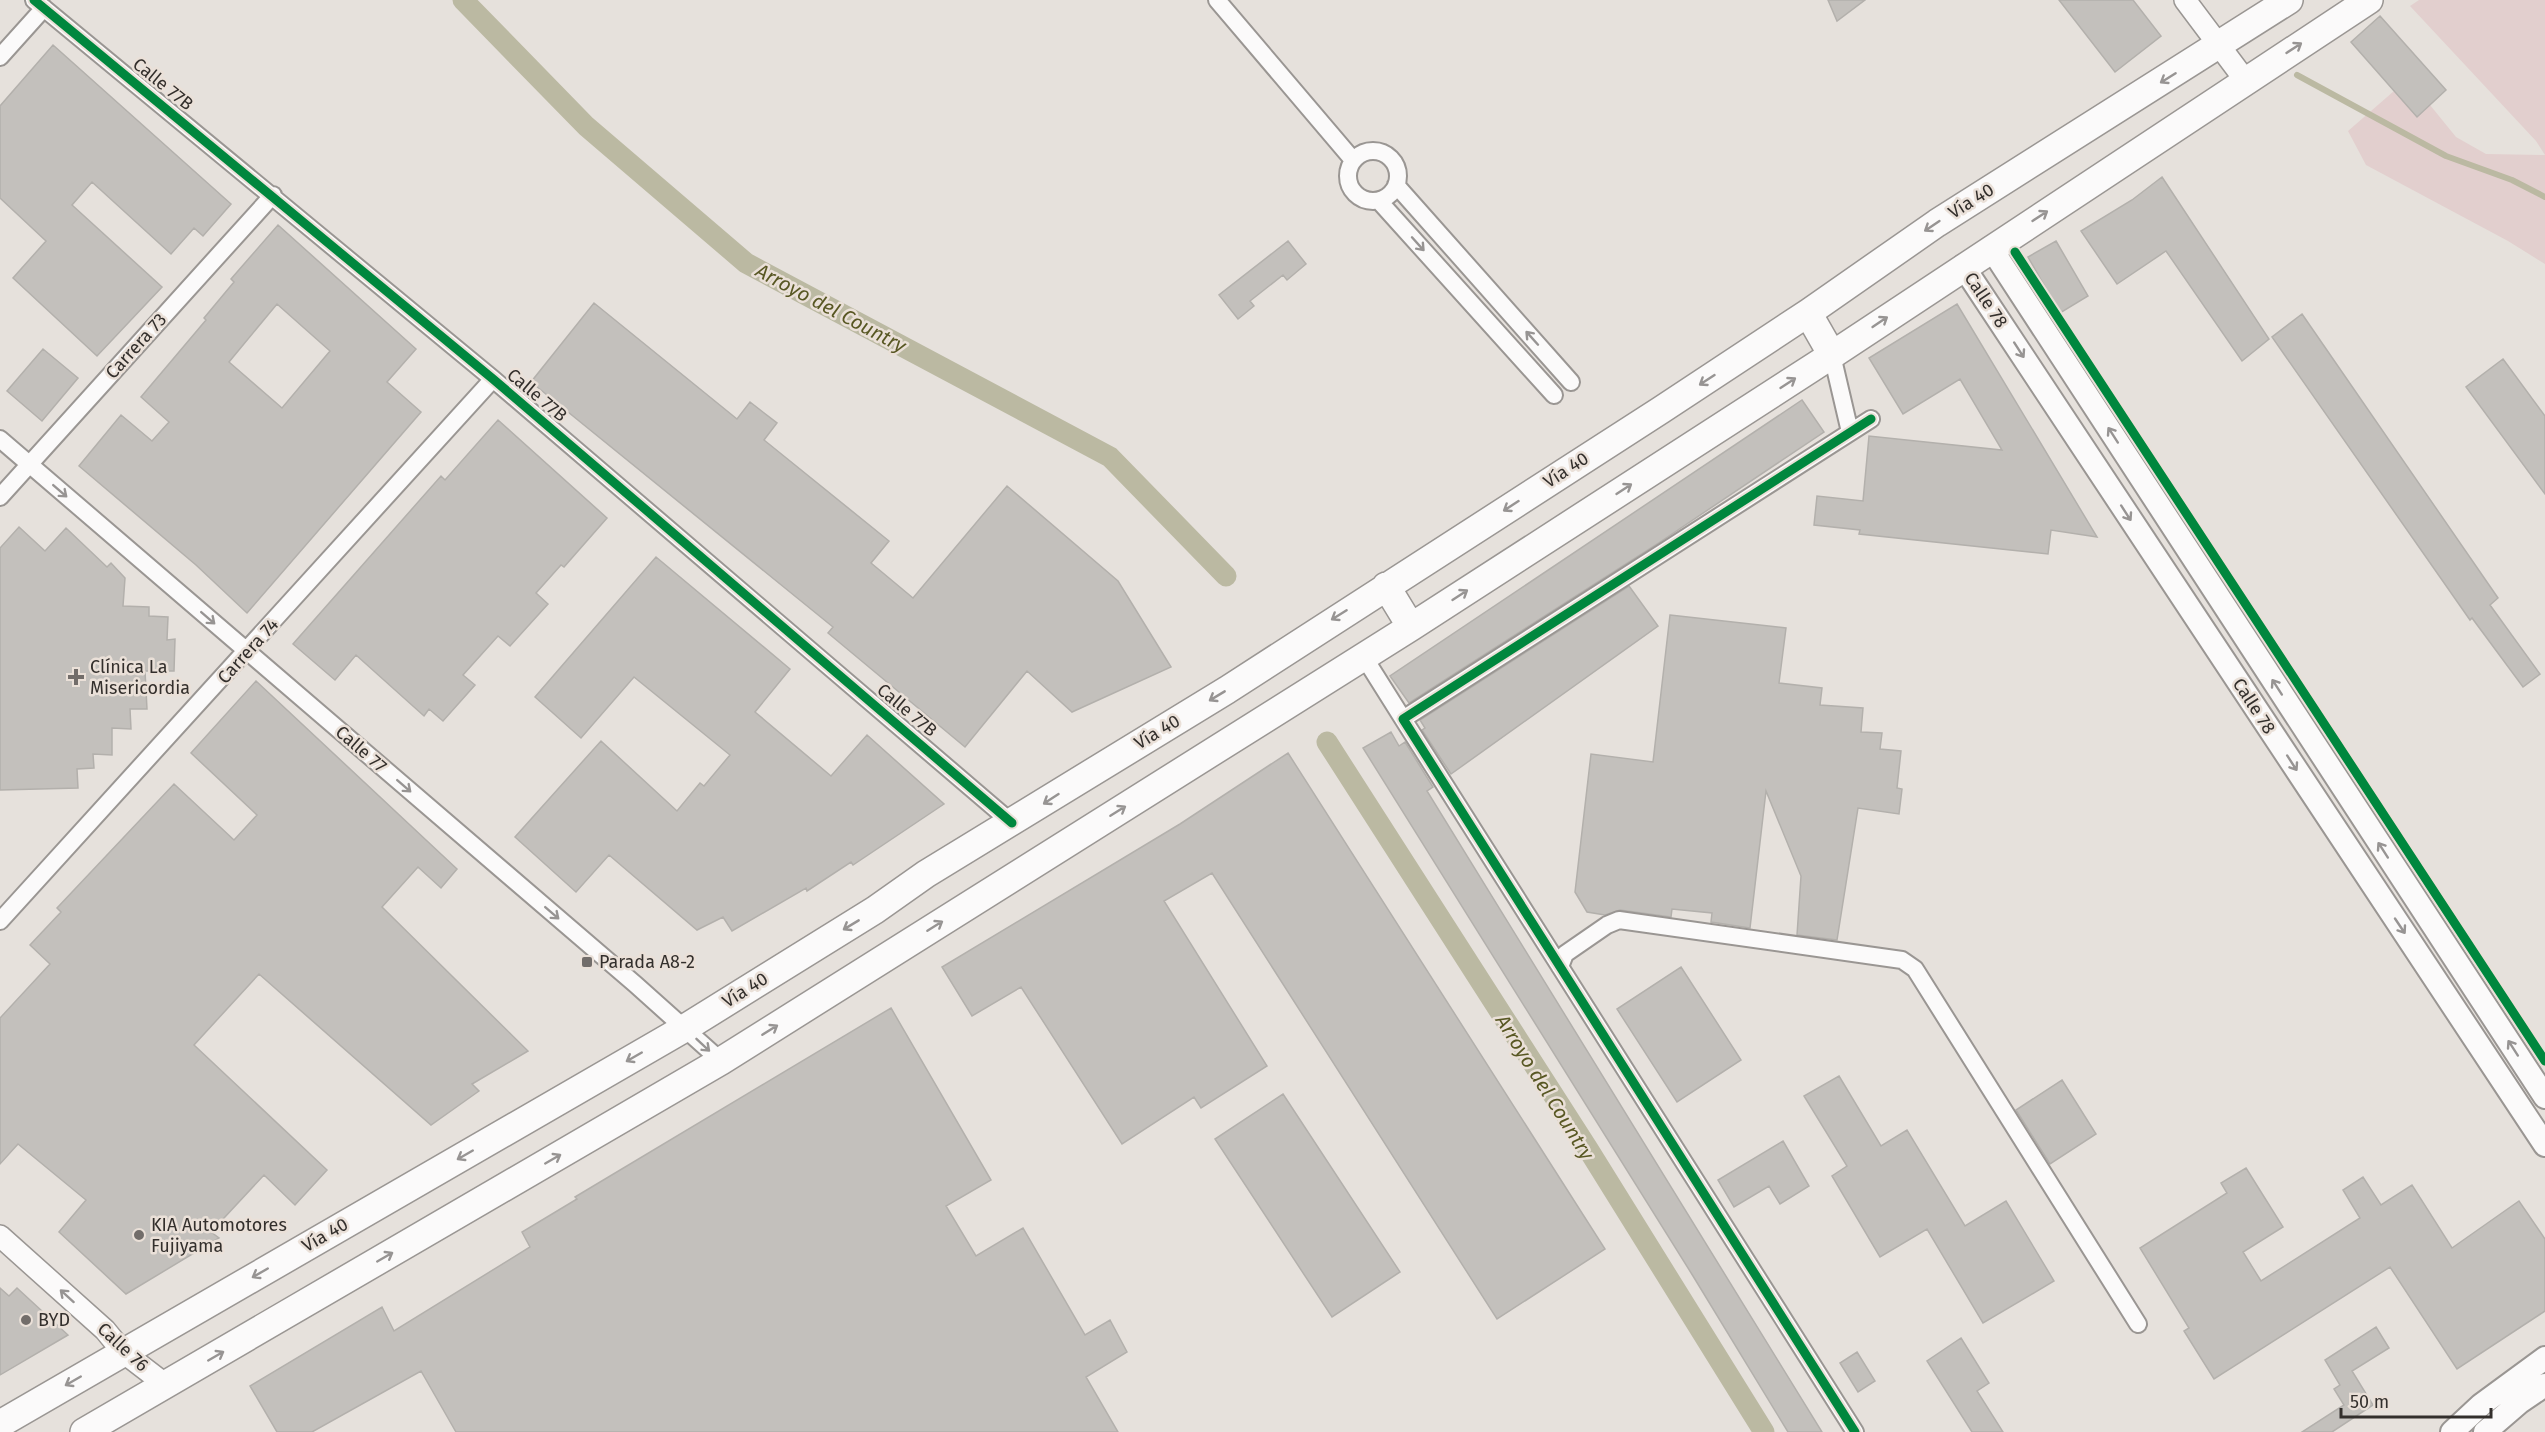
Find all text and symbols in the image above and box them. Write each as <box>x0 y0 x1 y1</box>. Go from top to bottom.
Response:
one-way arrow <box>2286 42 2302 54</box>
street label: Calle 77B <box>128 53 198 115</box>
one-way arrow <box>2160 72 2177 84</box>
street label: Vía 40 <box>1944 179 1998 223</box>
one-way arrow <box>2031 210 2048 222</box>
one-way arrow <box>1924 220 1941 232</box>
one-way arrow <box>1411 236 1425 251</box>
water label: Arroyo del Country <box>751 258 911 358</box>
street label: Calle 78 <box>1960 268 2013 332</box>
street label: Carrera 73 <box>101 309 171 383</box>
one-way arrow <box>1872 316 1888 328</box>
one-way arrow <box>1525 331 1539 346</box>
one-way arrow <box>2013 341 2025 358</box>
street label: Calle 77B <box>503 364 571 426</box>
one-way arrow <box>1699 374 1715 386</box>
one-way arrow <box>1779 377 1796 389</box>
one-way arrow <box>2107 428 2119 444</box>
street label: Vía 40 <box>1539 447 1593 493</box>
one-way arrow <box>1615 483 1632 495</box>
one-way arrow <box>52 484 67 498</box>
one-way arrow <box>1503 500 1520 512</box>
one-way arrow <box>2120 504 2133 521</box>
one-way arrow <box>1452 589 1468 601</box>
one-way arrow <box>1331 610 1348 622</box>
one-way arrow <box>200 611 215 625</box>
street label: Carrera 74 <box>213 613 283 688</box>
place label: Clínica La Misericordia <box>90 656 190 699</box>
marker: Clínica La Misericordia <box>67 668 85 686</box>
street label: Calle 78 <box>2228 674 2280 738</box>
street label: Calle 77B <box>873 679 941 741</box>
one-way arrow <box>2271 679 2283 696</box>
one-way arrow <box>1209 690 1226 702</box>
street label: Vía 40 <box>1130 710 1184 754</box>
street label: Calle 77 <box>331 721 391 777</box>
one-way arrow <box>2286 754 2298 771</box>
one-way arrow <box>396 779 411 793</box>
one-way arrow <box>1043 793 1060 805</box>
one-way arrow <box>1109 805 1126 817</box>
one-way arrow <box>2377 842 2389 859</box>
one-way arrow <box>544 906 559 920</box>
one-way arrow <box>2393 917 2406 934</box>
one-way arrow <box>843 920 860 932</box>
one-way arrow <box>926 920 943 932</box>
place label: Parada A8-2 <box>599 951 695 973</box>
marker: Parada A8-2 <box>580 955 594 969</box>
street label: Vía 40 <box>718 968 772 1012</box>
water label: Arroyo del Country <box>1490 1009 1600 1165</box>
one-way arrow <box>761 1024 778 1036</box>
one-way arrow <box>695 1038 710 1052</box>
one-way arrow <box>2507 1041 2519 1057</box>
one-way arrow <box>626 1052 643 1064</box>
one-way arrow <box>457 1149 474 1161</box>
one-way arrow <box>544 1153 561 1165</box>
street label: Vía 40 <box>298 1213 352 1257</box>
place label: KIA Automotores Fujiyama <box>151 1214 287 1257</box>
marker: KIA Automotores Fujiyama <box>132 1228 146 1242</box>
one-way arrow <box>376 1251 393 1263</box>
one-way arrow <box>252 1267 269 1279</box>
one-way arrow <box>60 1289 75 1303</box>
place label: BYD <box>38 1309 70 1331</box>
marker: BYD <box>19 1313 33 1327</box>
street label: Calle 76 <box>93 1318 153 1376</box>
one-way arrow <box>207 1349 224 1361</box>
one-way arrow <box>65 1375 82 1387</box>
scale bar <box>2341 1381 2491 1419</box>
text: 50 m <box>2350 1391 2389 1413</box>

